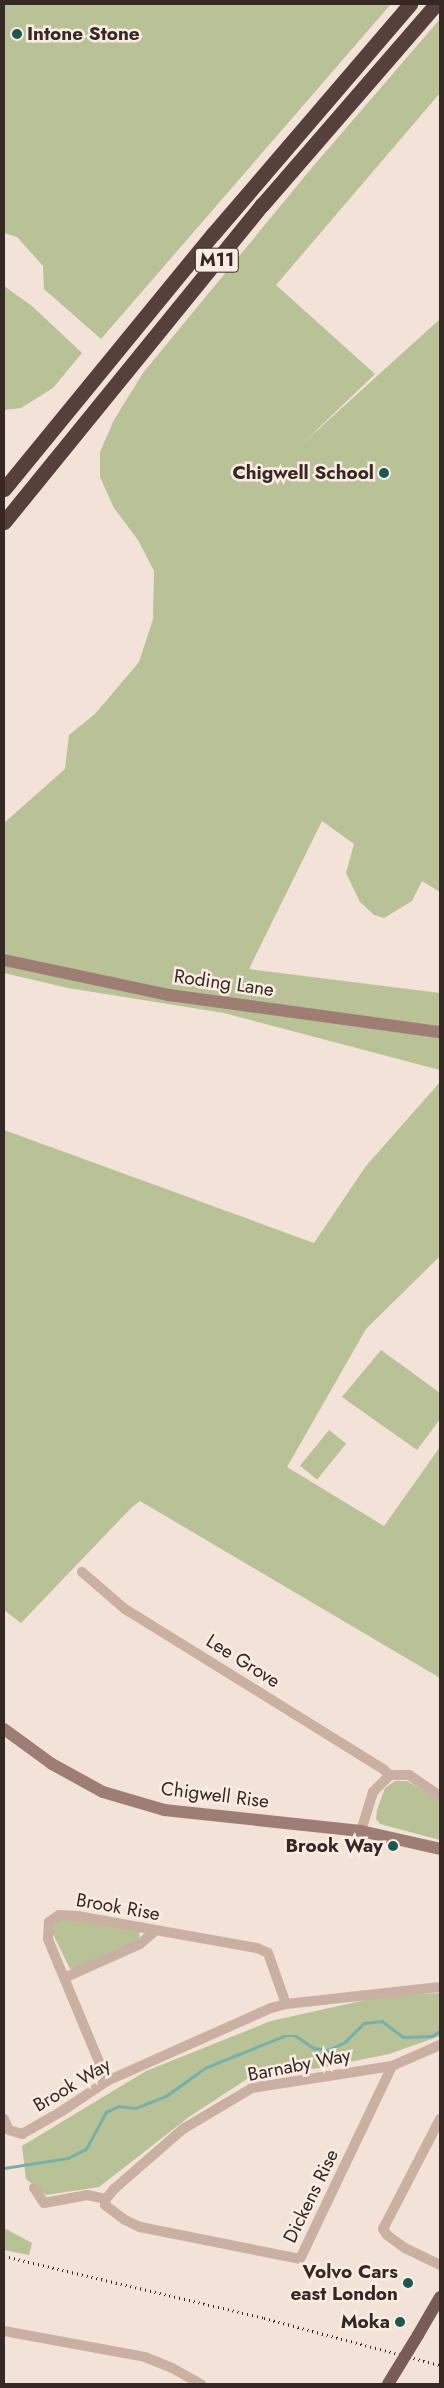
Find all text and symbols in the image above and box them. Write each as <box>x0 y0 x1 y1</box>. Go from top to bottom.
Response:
place label: Intone Stone <box>27 23 140 45</box>
marker: Intone Stone <box>11 28 23 40</box>
road number: M11 <box>194 244 240 276</box>
place label: Chigwell School <box>232 462 374 484</box>
marker: Chigwell School <box>378 467 390 479</box>
street label: Roding Lane <box>173 965 275 1001</box>
street label: Lee Grove <box>202 1629 284 1693</box>
street label: Chigwell Rise <box>160 1777 270 1813</box>
place label: Brook Way <box>285 1835 383 1857</box>
marker: Brook Way <box>387 1840 399 1852</box>
street label: Brook Rise <box>74 1888 162 1926</box>
street label: Barnaby Way <box>246 2044 352 2086</box>
street label: Brook Way <box>29 2053 115 2117</box>
street label: Dickens Rise <box>279 2146 343 2246</box>
place label: Volvo Cars east London <box>290 2261 398 2305</box>
marker: Volvo Cars east London <box>402 2277 414 2289</box>
place label: Moka <box>341 2311 390 2333</box>
marker: Moka <box>394 2316 406 2328</box>

